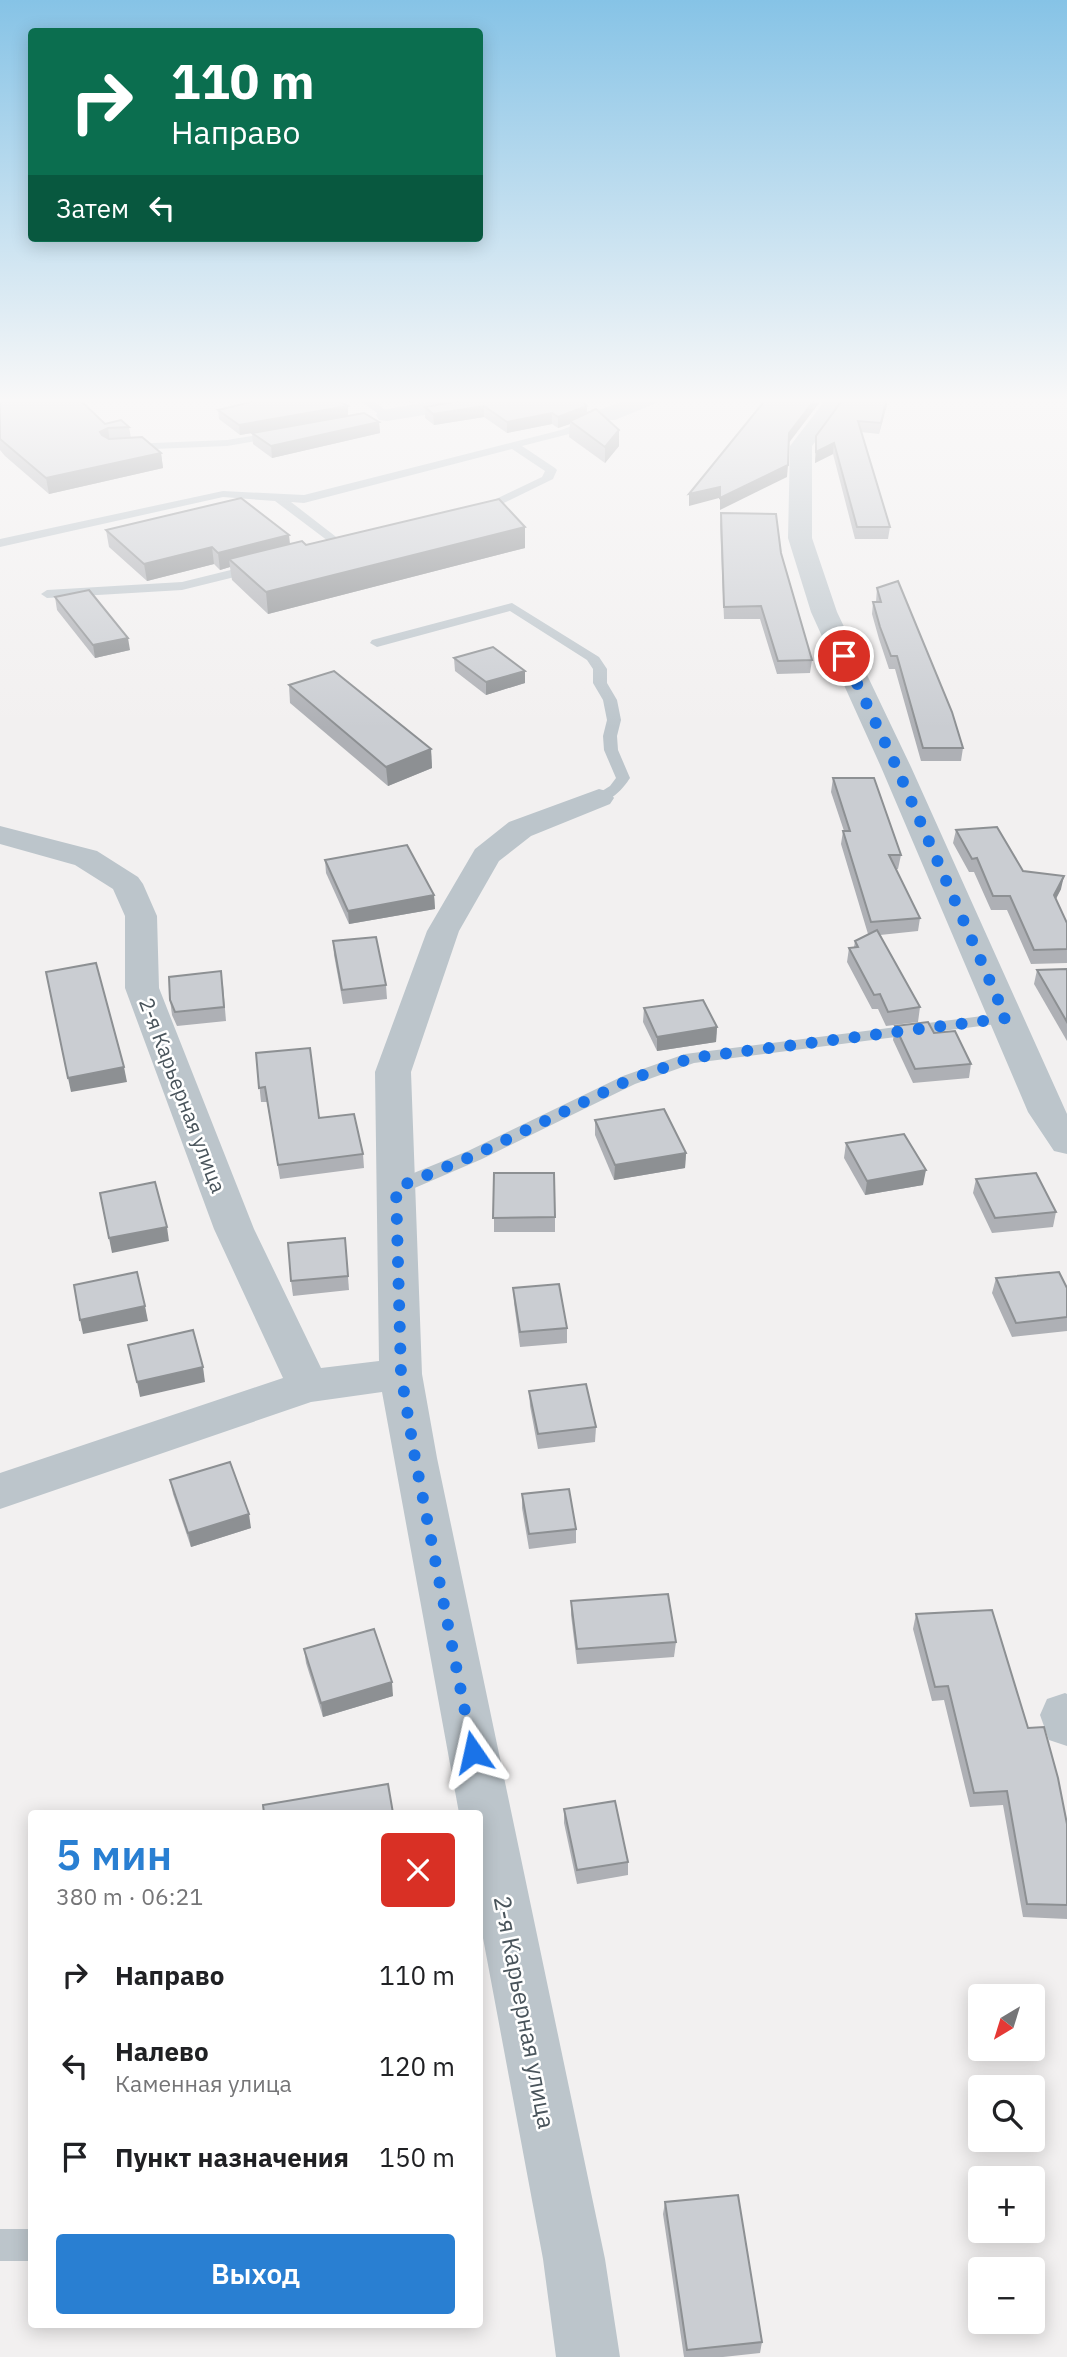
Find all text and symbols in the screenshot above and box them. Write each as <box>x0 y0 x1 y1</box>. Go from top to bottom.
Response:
text: 110 m <box>171 49 315 112</box>
icon: right <box>56 56 147 147</box>
text: Направо <box>171 111 300 153</box>
icon: left <box>143 189 181 227</box>
text: Затем <box>56 191 129 225</box>
pin <box>814 626 874 686</box>
icon: arrive <box>825 637 863 675</box>
street label: 2-я Карьерная улица <box>133 993 233 1197</box>
position arrow <box>436 1715 510 1789</box>
text: 5 мин <box>56 1827 172 1882</box>
button: close <box>381 1833 455 1907</box>
text: 380 m · 06:21 <box>56 1881 203 1911</box>
street label: 2-я Карьерная улица <box>487 1893 563 2131</box>
icon: right <box>56 1956 94 1994</box>
text: Направо <box>115 1958 224 1992</box>
text: 110 m <box>379 1958 455 1992</box>
north arrow <box>968 1984 1045 2062</box>
map controls <box>968 1984 1045 2334</box>
text: Налево <box>115 2034 209 2068</box>
icon: left <box>56 2047 94 2085</box>
text: 120 m <box>379 2049 455 2083</box>
text: Каменная улица <box>115 2068 292 2098</box>
button: search <box>968 2075 1045 2152</box>
icon: arrive <box>56 2138 94 2176</box>
text: Пункт назначения <box>115 2140 349 2174</box>
text: 150 m <box>379 2140 455 2174</box>
button: + <box>968 2166 1045 2243</box>
button: Выход <box>56 2234 455 2314</box>
button: − <box>968 2257 1045 2334</box>

